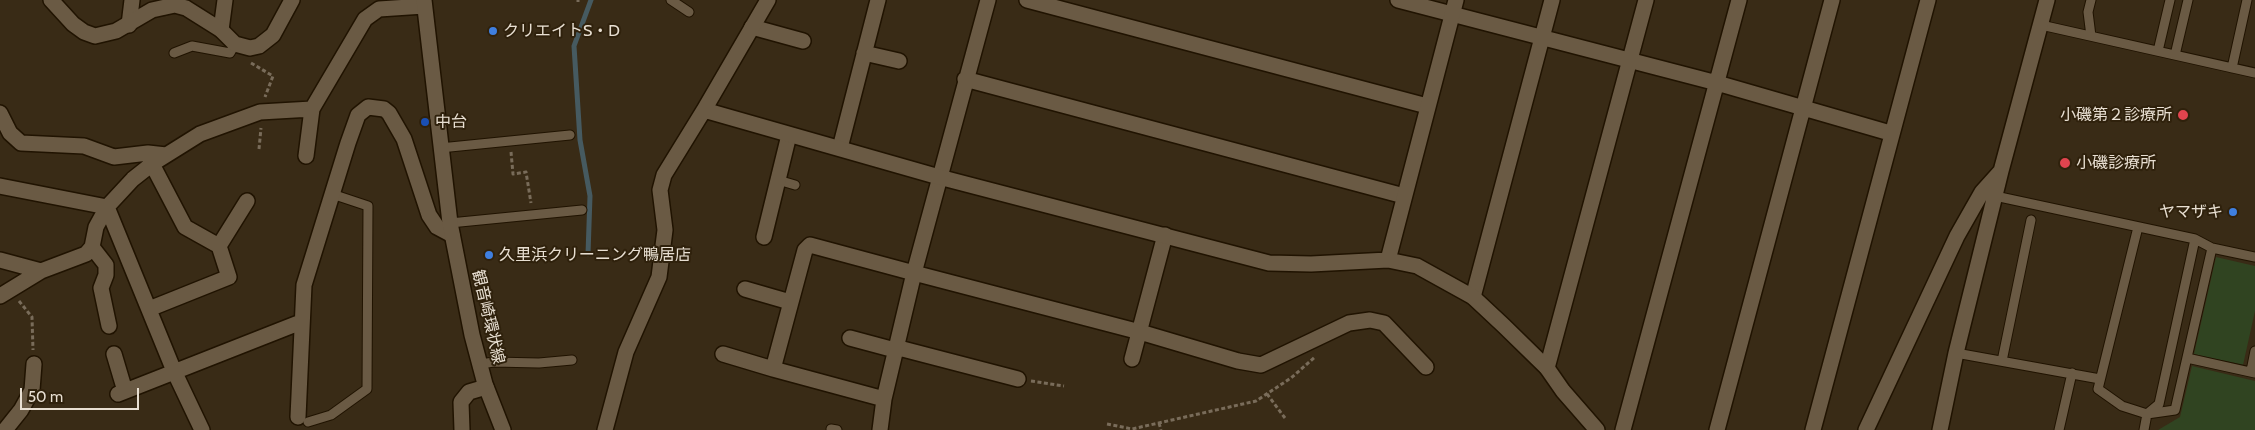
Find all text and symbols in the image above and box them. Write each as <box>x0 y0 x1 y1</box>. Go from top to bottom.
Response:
place label: クリエイトS・D <box>503 21 620 41</box>
marker: クリエイトS・D <box>487 25 499 37</box>
place label: 小磯第２診療所 <box>2060 105 2172 125</box>
marker: 小磯第２診療所 <box>2176 108 2190 122</box>
place label: 中台 <box>435 112 467 132</box>
marker: 中台 <box>419 116 431 128</box>
place label: 小磯診療所 <box>2076 153 2156 173</box>
marker: 小磯診療所 <box>2058 156 2072 170</box>
place label: ヤマザキ <box>2159 202 2223 222</box>
marker: ヤマザキ <box>2227 206 2239 218</box>
place label: 久里浜クリーニング鴨居店 <box>499 245 691 265</box>
marker: 久里浜クリーニング鴨居店 <box>483 249 495 261</box>
street label: 観音崎環状線 <box>468 268 508 366</box>
scale bar <box>22 378 141 410</box>
text: 50 m <box>28 388 63 406</box>

